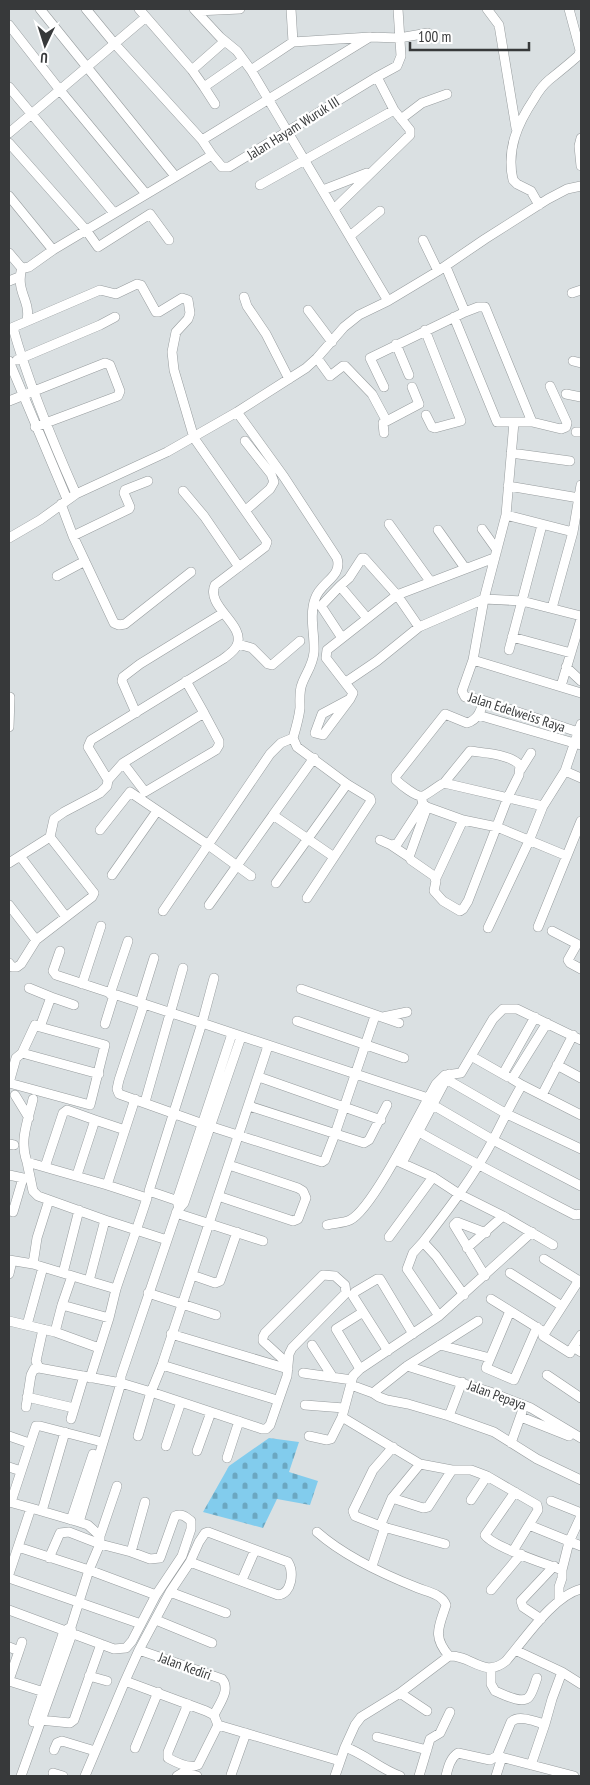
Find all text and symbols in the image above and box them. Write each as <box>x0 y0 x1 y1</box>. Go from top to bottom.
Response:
north arrow <box>20 20 70 70</box>
scale bar <box>410 20 529 52</box>
text: 100 m <box>418 27 451 46</box>
text: U <box>40 49 48 67</box>
street label: Jalan Hayam Wuruk III <box>243 92 343 164</box>
street label: Jalan Edelweiss Raya <box>465 688 568 736</box>
street label: Jalan Pepaya <box>464 1376 529 1414</box>
street label: Jalan Kediri <box>155 1648 214 1684</box>

